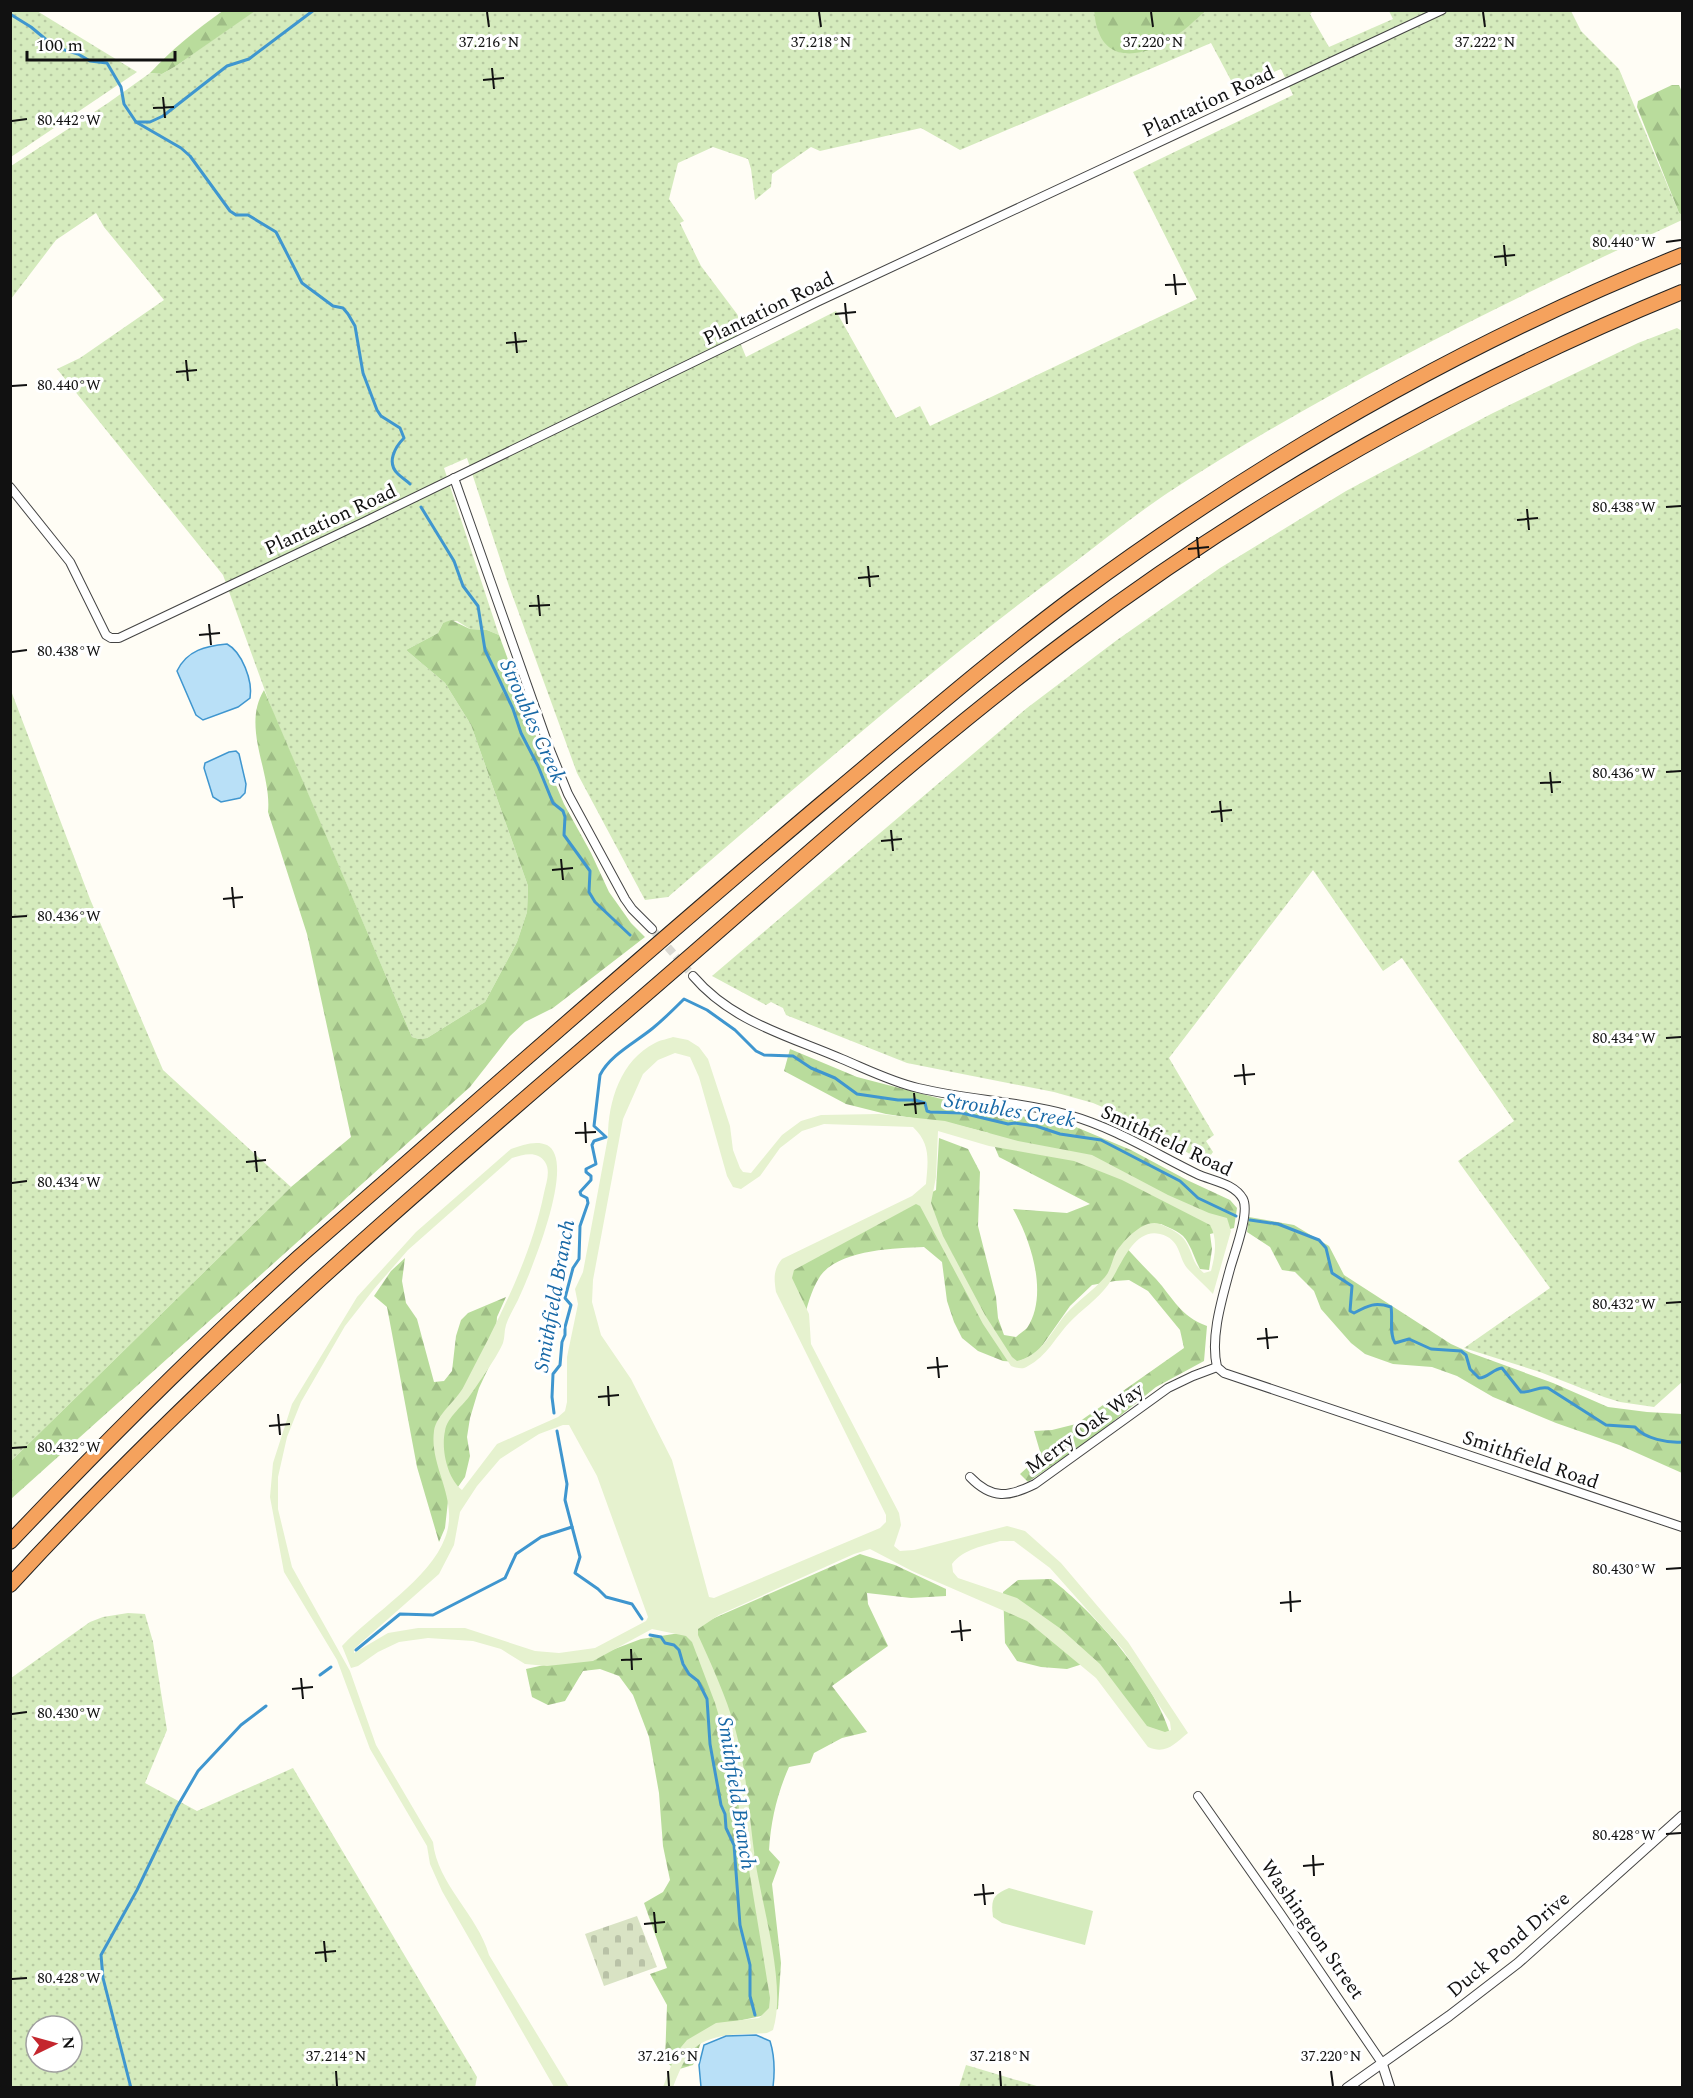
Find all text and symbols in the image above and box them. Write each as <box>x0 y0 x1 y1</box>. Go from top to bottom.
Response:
scale bar <box>27 24 176 62</box>
text: 37.216°N <box>459 31 519 54</box>
text: 37.218°N <box>791 31 851 54</box>
text: 37.220°N <box>1123 31 1183 54</box>
text: 37.222°N <box>1455 31 1515 54</box>
text: 100 m <box>36 32 83 59</box>
street label: Plantation Road <box>1137 58 1279 146</box>
text: 80.442°W <box>37 109 101 132</box>
text: 80.440°W <box>1592 231 1656 254</box>
street label: Plantation Road <box>698 264 839 354</box>
text: 80.440°W <box>37 374 101 397</box>
street label: Plantation Road <box>259 476 401 564</box>
text: 80.438°W <box>1592 496 1656 519</box>
text: 80.438°W <box>37 640 101 663</box>
water label: Stroubles Creek <box>491 655 574 788</box>
text: 80.436°W <box>1592 762 1656 785</box>
text: 80.436°W <box>37 905 101 928</box>
text: 80.434°W <box>1592 1027 1656 1050</box>
water label: Stroubles Creek <box>942 1085 1078 1137</box>
street label: Smithfield Road <box>1096 1097 1238 1185</box>
text: 80.434°W <box>37 1171 101 1194</box>
water label: Smithfield Branch <box>526 1217 584 1375</box>
text: 80.432°W <box>1592 1293 1656 1316</box>
street label: Merry Oak Way <box>1019 1375 1151 1482</box>
street label: Smithfield Road <box>1458 1423 1603 1497</box>
text: 80.432°W <box>37 1436 101 1459</box>
text: 80.430°W <box>1592 1558 1656 1581</box>
text: 80.430°W <box>37 1702 101 1725</box>
water label: Smithfield Branch <box>708 1714 764 1872</box>
text: 80.428°W <box>1592 1824 1656 1847</box>
street label: Washington Street <box>1253 1853 1372 2006</box>
street label: Duck Pond Drive <box>1441 1884 1577 2005</box>
text: 80.428°W <box>37 1967 101 1990</box>
north arrow <box>24 2014 84 2074</box>
text: N <box>55 2035 80 2050</box>
text: 37.214°N <box>306 2045 366 2068</box>
text: 37.216°N <box>638 2045 698 2068</box>
text: 37.218°N <box>970 2045 1030 2068</box>
text: 37.220°N <box>1301 2045 1361 2068</box>

